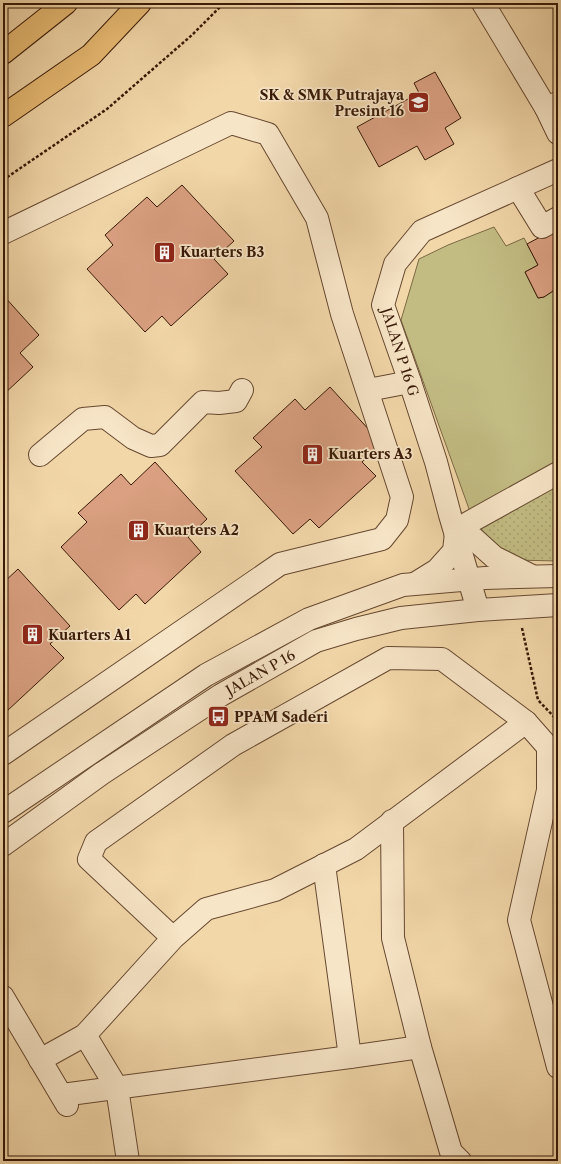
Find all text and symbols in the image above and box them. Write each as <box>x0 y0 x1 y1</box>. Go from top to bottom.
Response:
place label: SK & SMK Putrajaya Presint 16 <box>259 86 405 120</box>
school or university icon: SK & SMK Putrajaya Presint 16 <box>406 90 432 116</box>
building icon: Kuarters B3 <box>151 239 177 265</box>
place label: Kuarters B3 <box>180 243 265 261</box>
street label: JALAN P 16 G <box>377 304 423 399</box>
building icon: Kuarters A3 <box>299 441 325 467</box>
place label: Kuarters A3 <box>328 445 412 463</box>
building icon: Kuarters A2 <box>125 517 151 543</box>
place label: Kuarters A2 <box>154 521 239 539</box>
building icon: Kuarters A1 <box>19 622 45 648</box>
place label: Kuarters A1 <box>48 626 132 644</box>
street label: JALAN P 16 <box>221 646 298 700</box>
bus stop icon: PPAM Saderi <box>205 704 231 730</box>
place label: PPAM Saderi <box>234 708 328 726</box>

